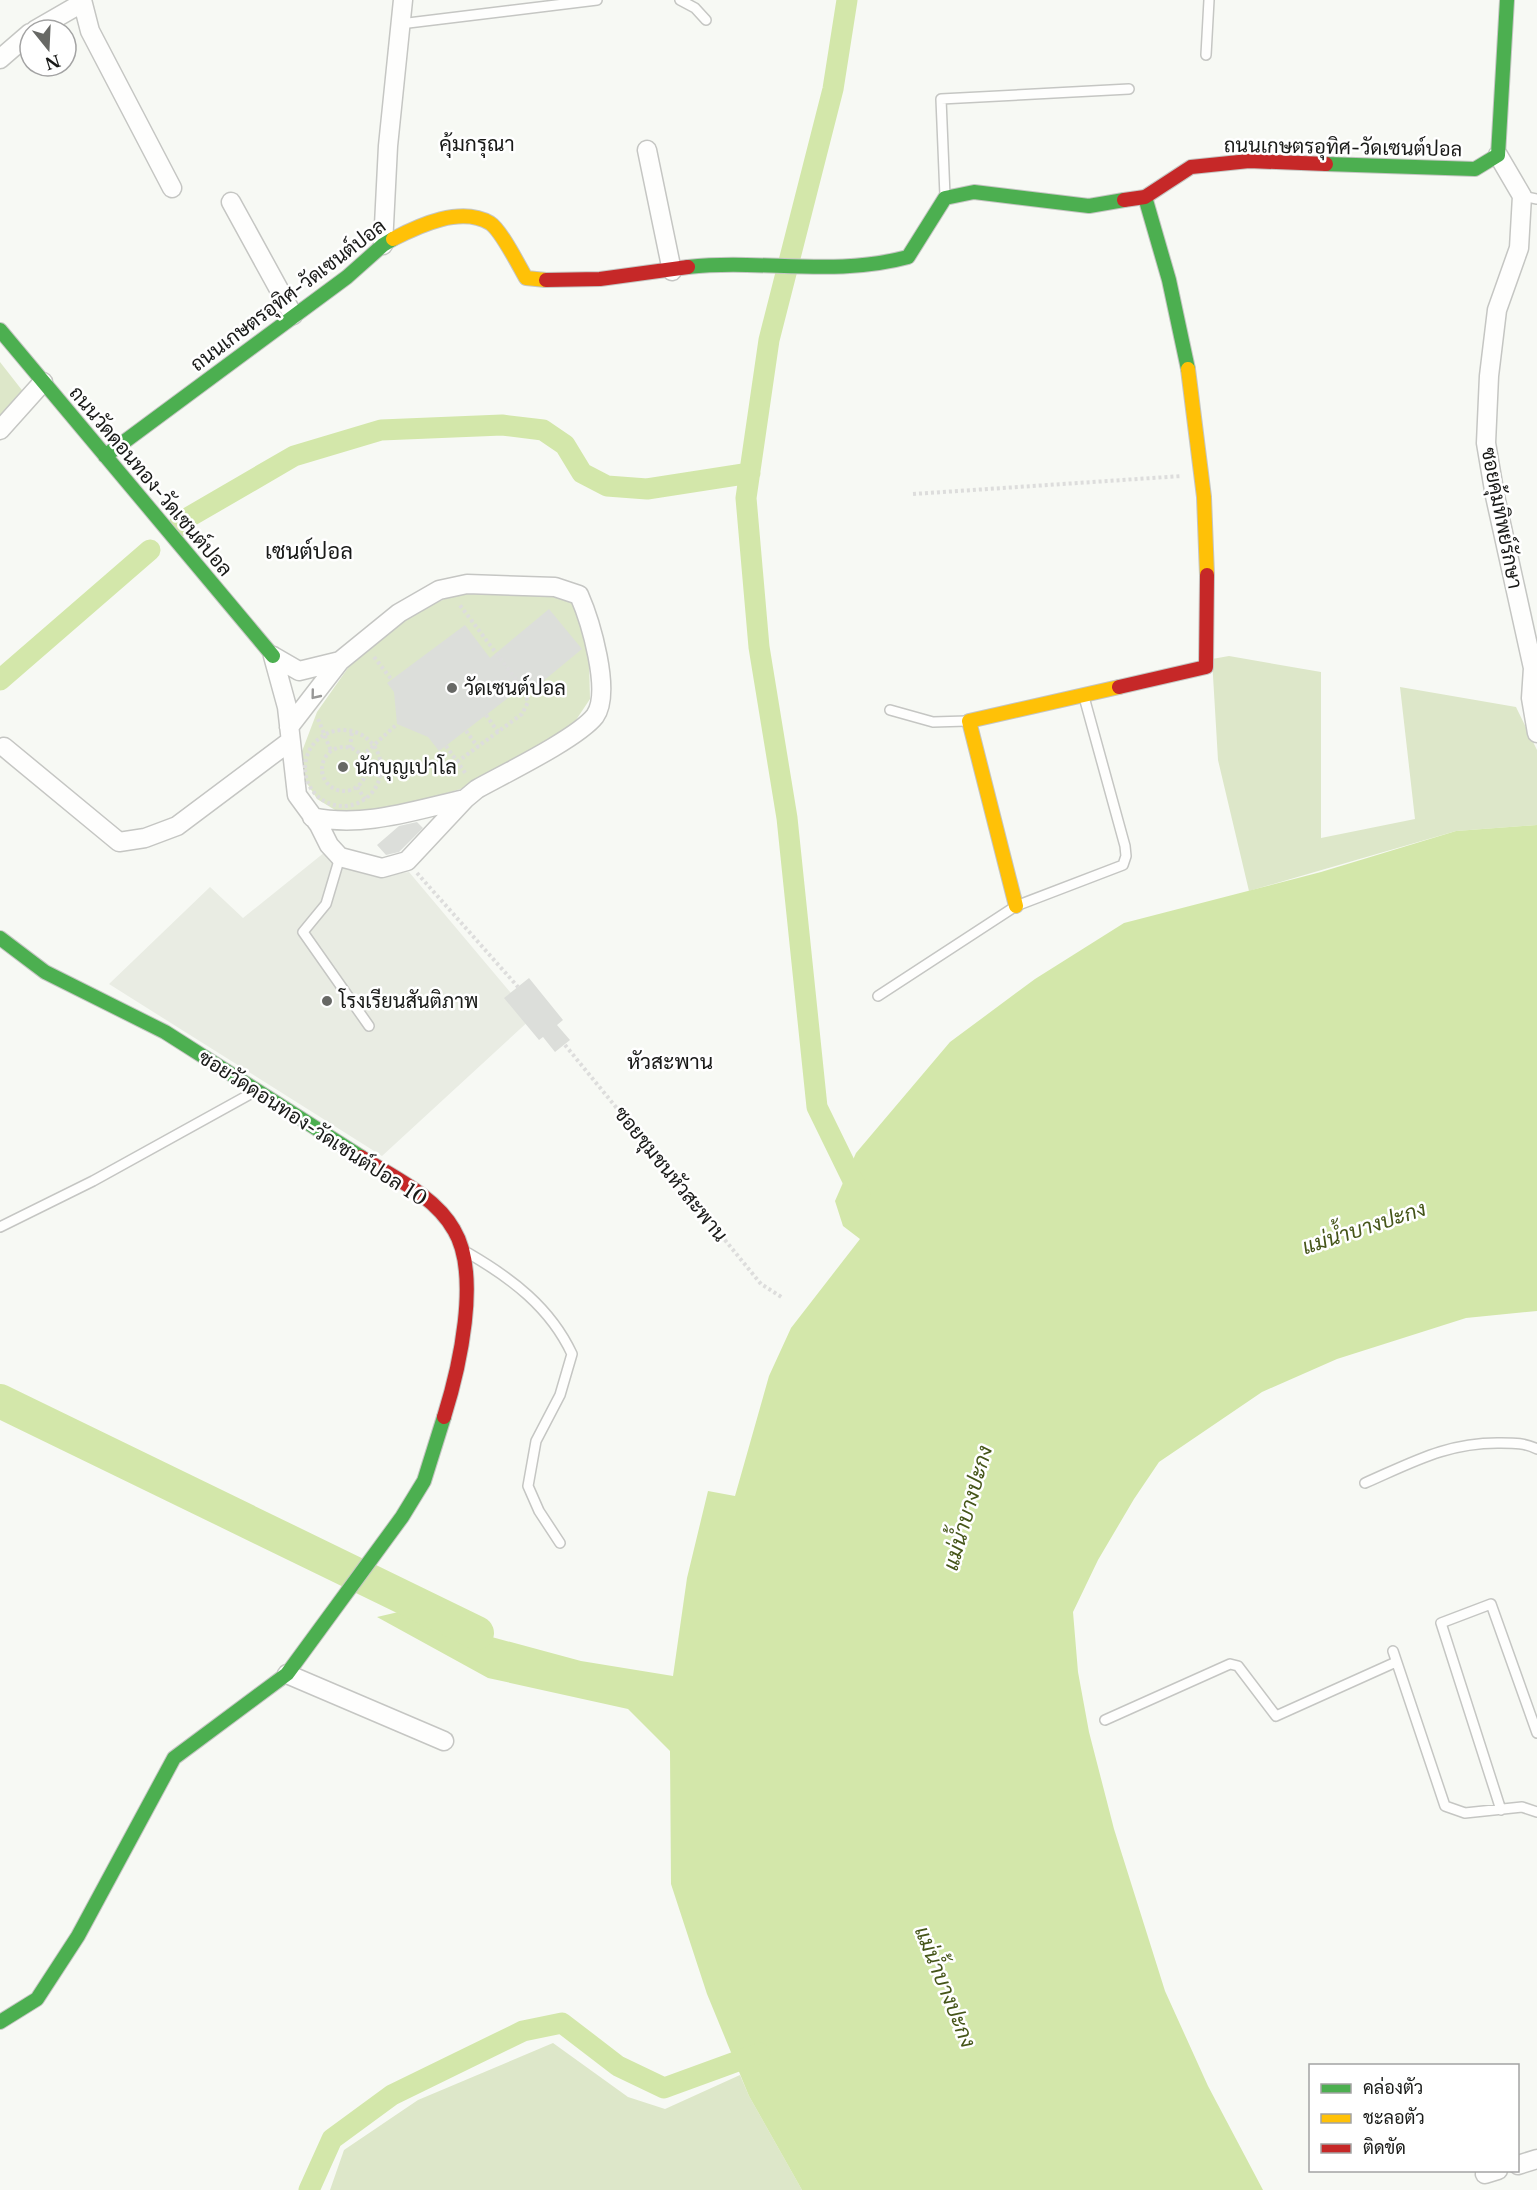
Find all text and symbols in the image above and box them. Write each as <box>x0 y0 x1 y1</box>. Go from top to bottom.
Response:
north arrow <box>18 18 78 78</box>
text: N <box>42 50 63 74</box>
district label: คุ้มกรุณา <box>439 131 515 158</box>
street label: ถนนเกษตรอุทิศ-วัดเซนต์ปอล <box>1224 131 1462 163</box>
street label: ถนนเกษตรอุทิศ-วัดเซนต์ปอล <box>184 212 392 378</box>
street label: ถนนวัดดอนทอง-วัดเซนต์ปอล <box>64 380 239 581</box>
street label: ซอยคุ้มทิพย์รักษา <box>1475 445 1529 591</box>
district label: เซนต์ปอล <box>265 537 353 565</box>
place label: วัดเซนต์ปอล <box>464 674 566 700</box>
marker: วัดเซนต์ปอล <box>445 681 459 695</box>
one-way arrow <box>312 688 323 699</box>
place label: นักบุญเปาโล <box>355 754 457 781</box>
marker: นักบุญเปาโล <box>336 760 350 774</box>
place label: โรงเรียนสันติภาพ <box>338 988 478 1013</box>
marker: โรงเรียนสันติภาพ <box>320 994 334 1008</box>
street label: ซอยวัดดอนทอง-วัดเซนต์ปอล 10 <box>194 1043 433 1211</box>
district label: หัวสะพาน <box>627 1049 713 1075</box>
street label: ซอยชุมชนหัวสะพาน <box>608 1102 733 1248</box>
water label: แม่น้ำบางปะกง <box>1297 1191 1429 1260</box>
water label: แม่น้ำบางปะกง <box>933 1441 998 1573</box>
water label: แม่น้ำบางปะกง <box>909 1921 986 2051</box>
legend <box>1309 2064 1519 2172</box>
text: คล่องตัว <box>1363 2076 1423 2099</box>
text: ชะลอตัว <box>1363 2107 1425 2129</box>
text: ติดขัด <box>1363 2137 1406 2159</box>

